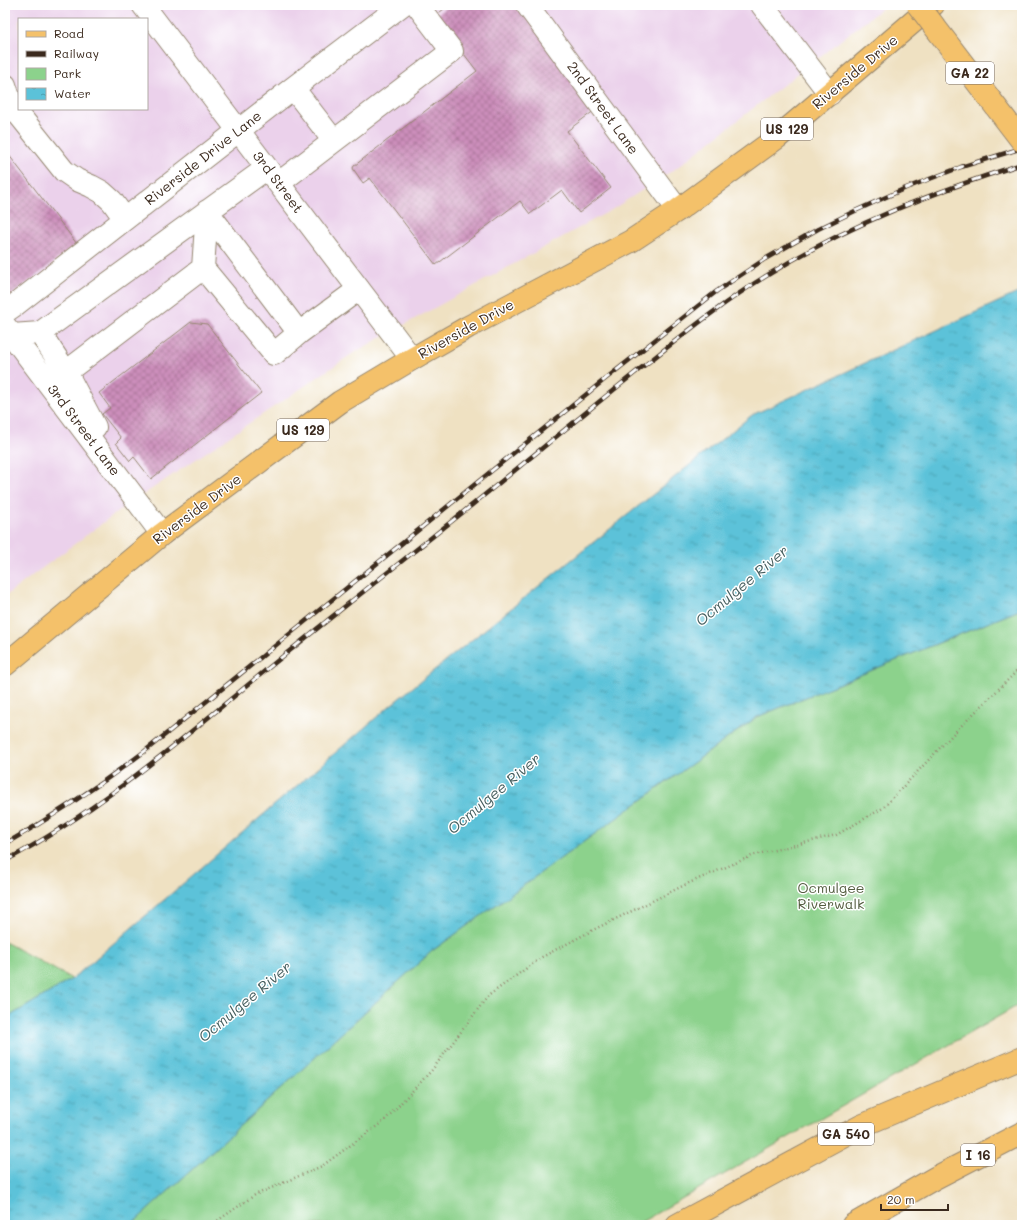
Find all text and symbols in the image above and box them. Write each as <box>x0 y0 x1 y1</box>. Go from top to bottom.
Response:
legend <box>18 18 148 110</box>
text: Road <box>54 25 84 41</box>
street label: Riverside Drive <box>808 30 902 113</box>
text: Railway <box>54 45 99 61</box>
street label: 2nd Street Lane <box>563 57 644 158</box>
road number: GA 22 <box>946 62 994 84</box>
text: Park <box>54 65 81 81</box>
text: Water <box>54 85 91 101</box>
street label: Riverside Drive Lane <box>140 106 265 209</box>
road number: US 129 <box>761 118 813 140</box>
street label: 3rd Street <box>249 147 308 217</box>
street label: Riverside Drive <box>415 294 517 363</box>
street label: 3rd Street Lane <box>44 380 125 479</box>
road number: US 129 <box>277 419 329 441</box>
street label: Riverside Drive <box>148 469 245 548</box>
water label: Ocmulgee River <box>691 540 792 630</box>
water label: Ocmulgee River <box>443 748 544 838</box>
park label: Ocmulgee Riverwalk <box>797 878 865 913</box>
water label: Ocmulgee River <box>194 956 295 1046</box>
road number: GA 540 <box>818 1123 874 1145</box>
road number: I 16 <box>961 1144 995 1166</box>
scale bar <box>881 1186 948 1212</box>
text: 20 m <box>887 1191 915 1207</box>

